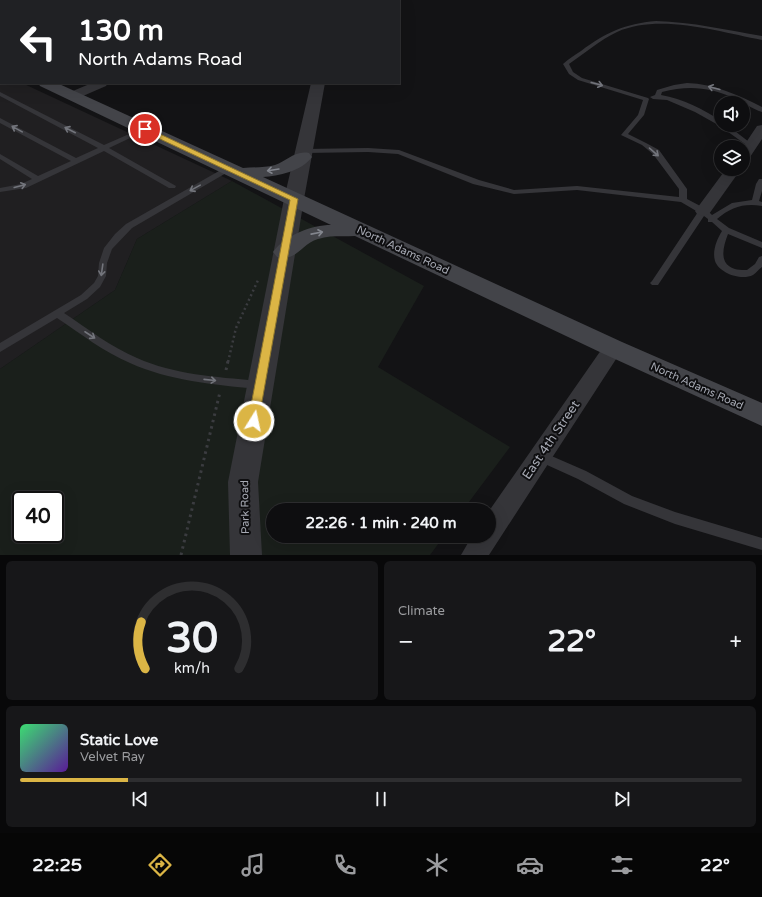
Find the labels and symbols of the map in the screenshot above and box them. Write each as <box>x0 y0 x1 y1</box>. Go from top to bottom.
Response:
one-way arrow <box>590 81 603 88</box>
one-way arrow <box>708 83 721 91</box>
pin <box>128 112 162 146</box>
one-way arrow <box>11 125 23 133</box>
one-way arrow <box>64 126 76 133</box>
one-way arrow <box>649 147 660 156</box>
one-way arrow <box>267 166 280 174</box>
one-way arrow <box>13 182 26 190</box>
one-way arrow <box>189 184 201 192</box>
street label: North Adams Road <box>355 223 451 277</box>
one-way arrow <box>310 228 323 236</box>
one-way arrow <box>98 263 106 276</box>
one-way arrow <box>84 331 95 339</box>
street label: North Adams Road <box>648 360 746 412</box>
one-way arrow <box>203 376 216 384</box>
street label: East 4th Street <box>519 398 583 482</box>
position arrow <box>233 400 275 442</box>
street label: Park Road <box>238 480 252 534</box>
speed limit sign: 40 <box>12 491 64 543</box>

